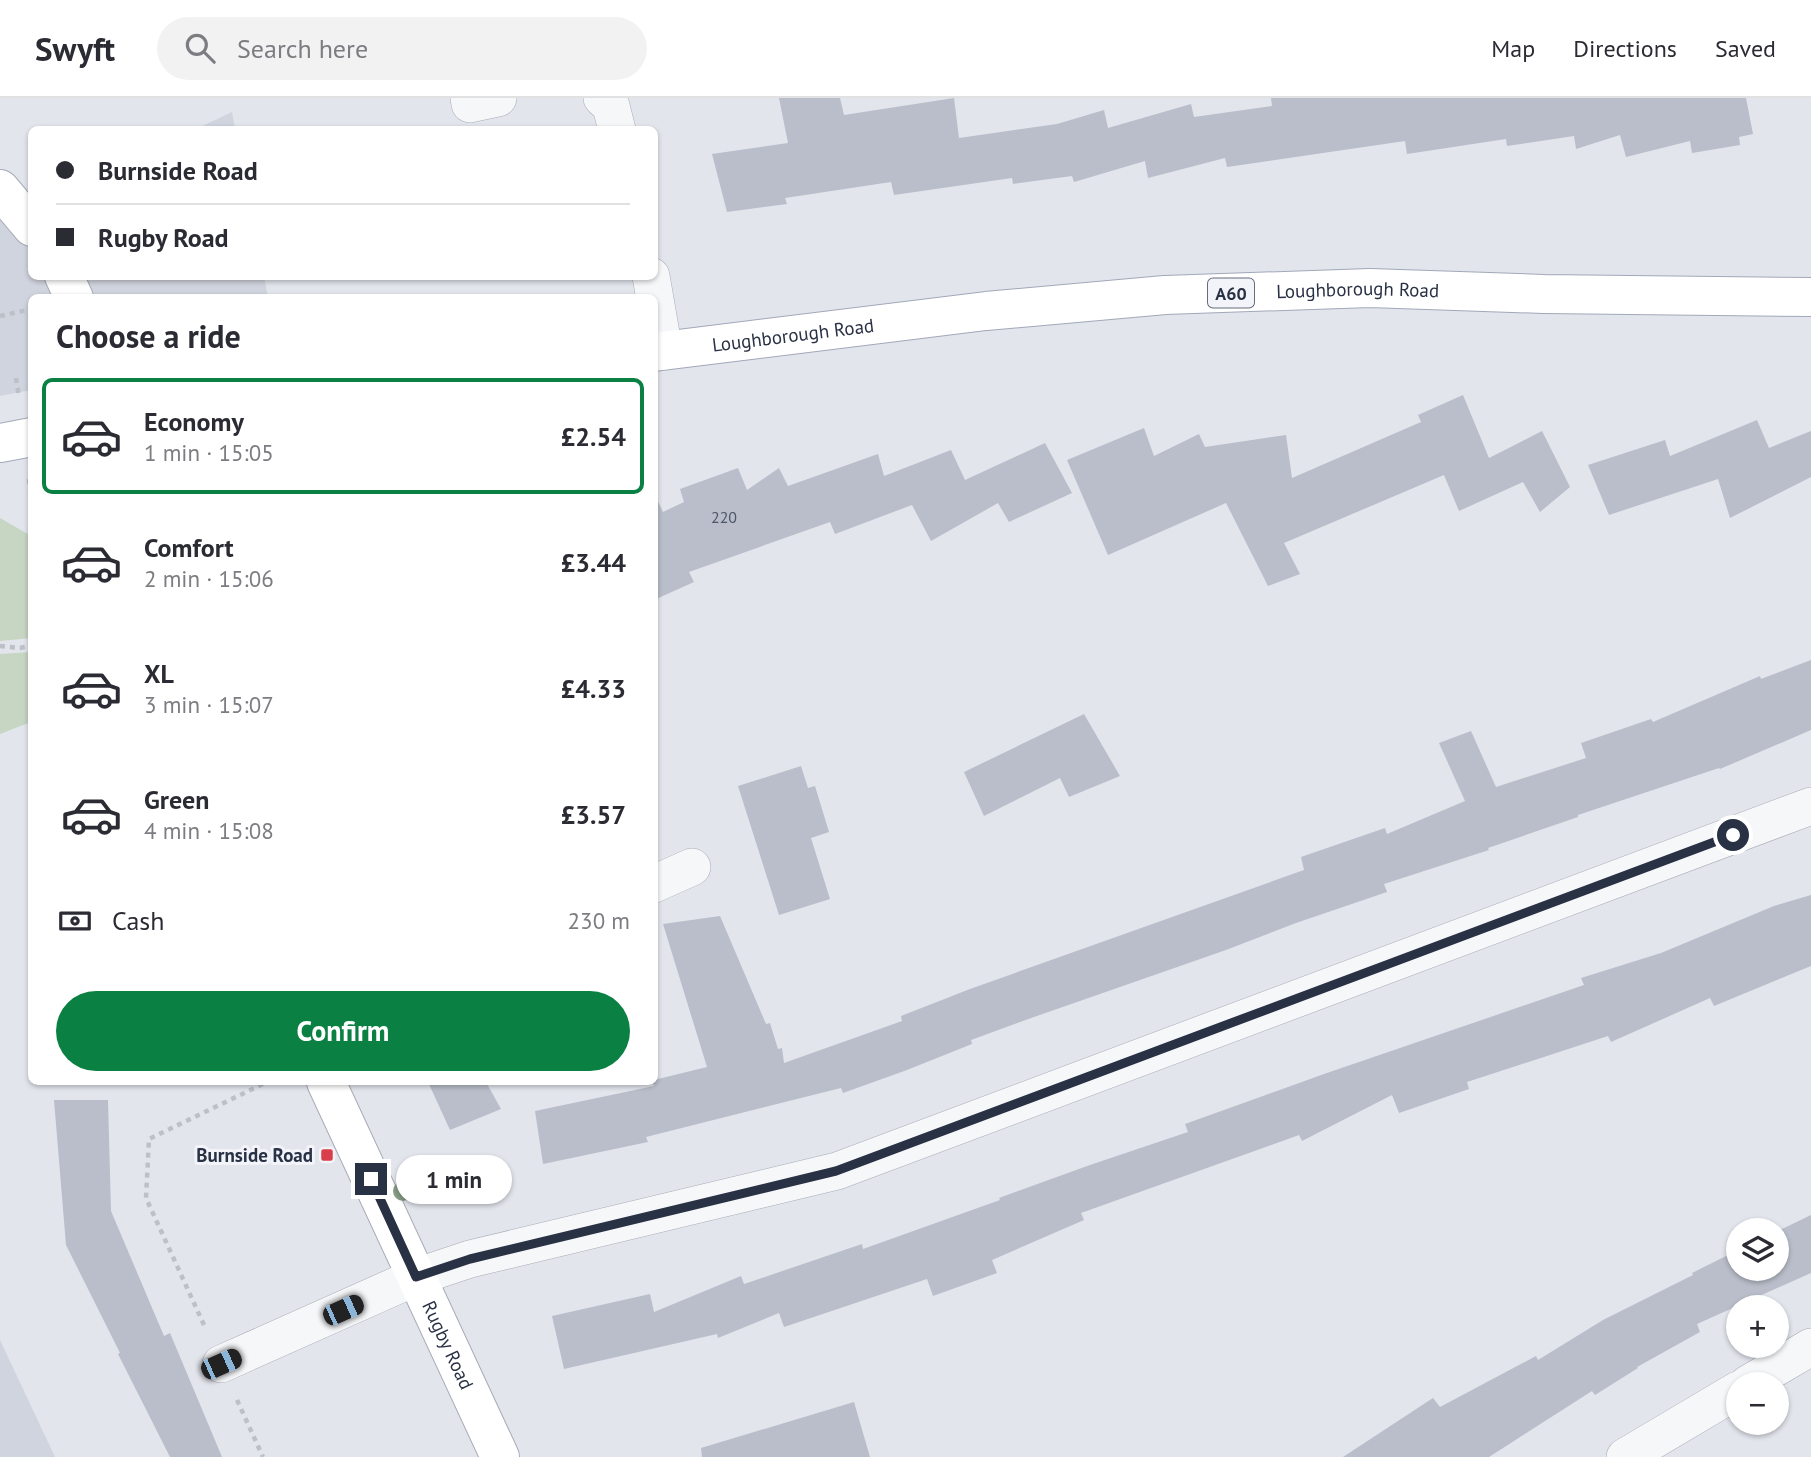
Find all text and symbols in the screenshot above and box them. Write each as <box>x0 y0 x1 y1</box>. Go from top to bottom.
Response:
search box <box>157 17 647 80</box>
text: Swyft <box>35 27 115 70</box>
icon: search <box>181 29 219 67</box>
text: Search here <box>237 32 368 65</box>
text: Map <box>1491 33 1535 64</box>
text: Directions <box>1573 33 1677 64</box>
text: Saved <box>1715 33 1776 64</box>
text: Burnside Road <box>98 154 258 187</box>
text: Rugby Road <box>98 221 229 254</box>
street label: Loughborough Road <box>1276 276 1440 303</box>
road number: A60 <box>1208 278 1254 308</box>
street label: Loughborough Road <box>711 313 875 357</box>
text: Choose a ride <box>56 315 241 357</box>
icon: car <box>60 405 123 468</box>
text: Economy <box>144 405 244 438</box>
text: £2.54 <box>561 420 626 453</box>
text: 1 min · 15:05 <box>144 438 274 467</box>
house number: 220 <box>711 507 737 527</box>
icon: car <box>60 531 123 594</box>
text: Comfort <box>144 531 234 564</box>
text: £3.44 <box>561 546 626 579</box>
text: 2 min · 15:06 <box>144 564 274 593</box>
icon: car <box>60 657 123 720</box>
text: XL <box>144 657 174 690</box>
text: £4.33 <box>561 672 626 705</box>
text: 3 min · 15:07 <box>144 690 274 719</box>
icon: car <box>60 783 123 846</box>
text: Green <box>144 783 209 816</box>
text: £3.57 <box>561 798 626 831</box>
text: 4 min · 15:08 <box>144 816 274 845</box>
route start <box>1717 819 1749 851</box>
icon: cash <box>56 902 94 940</box>
text: Cash <box>112 904 164 937</box>
text: 230 m <box>568 906 630 935</box>
button: Confirm <box>56 991 630 1071</box>
place label: Burnside Road <box>196 1143 313 1167</box>
marker: Burnside Road <box>319 1147 335 1163</box>
callout: 1 min <box>396 1154 511 1204</box>
route end <box>355 1163 387 1195</box>
text: 1 min <box>426 1165 482 1194</box>
map controls <box>1726 1218 1789 1435</box>
button: layers <box>1726 1218 1789 1281</box>
car <box>320 1292 367 1328</box>
button: + <box>1726 1295 1789 1358</box>
street label: Rugby Road <box>417 1297 479 1393</box>
car <box>198 1346 245 1382</box>
button: − <box>1726 1372 1789 1435</box>

